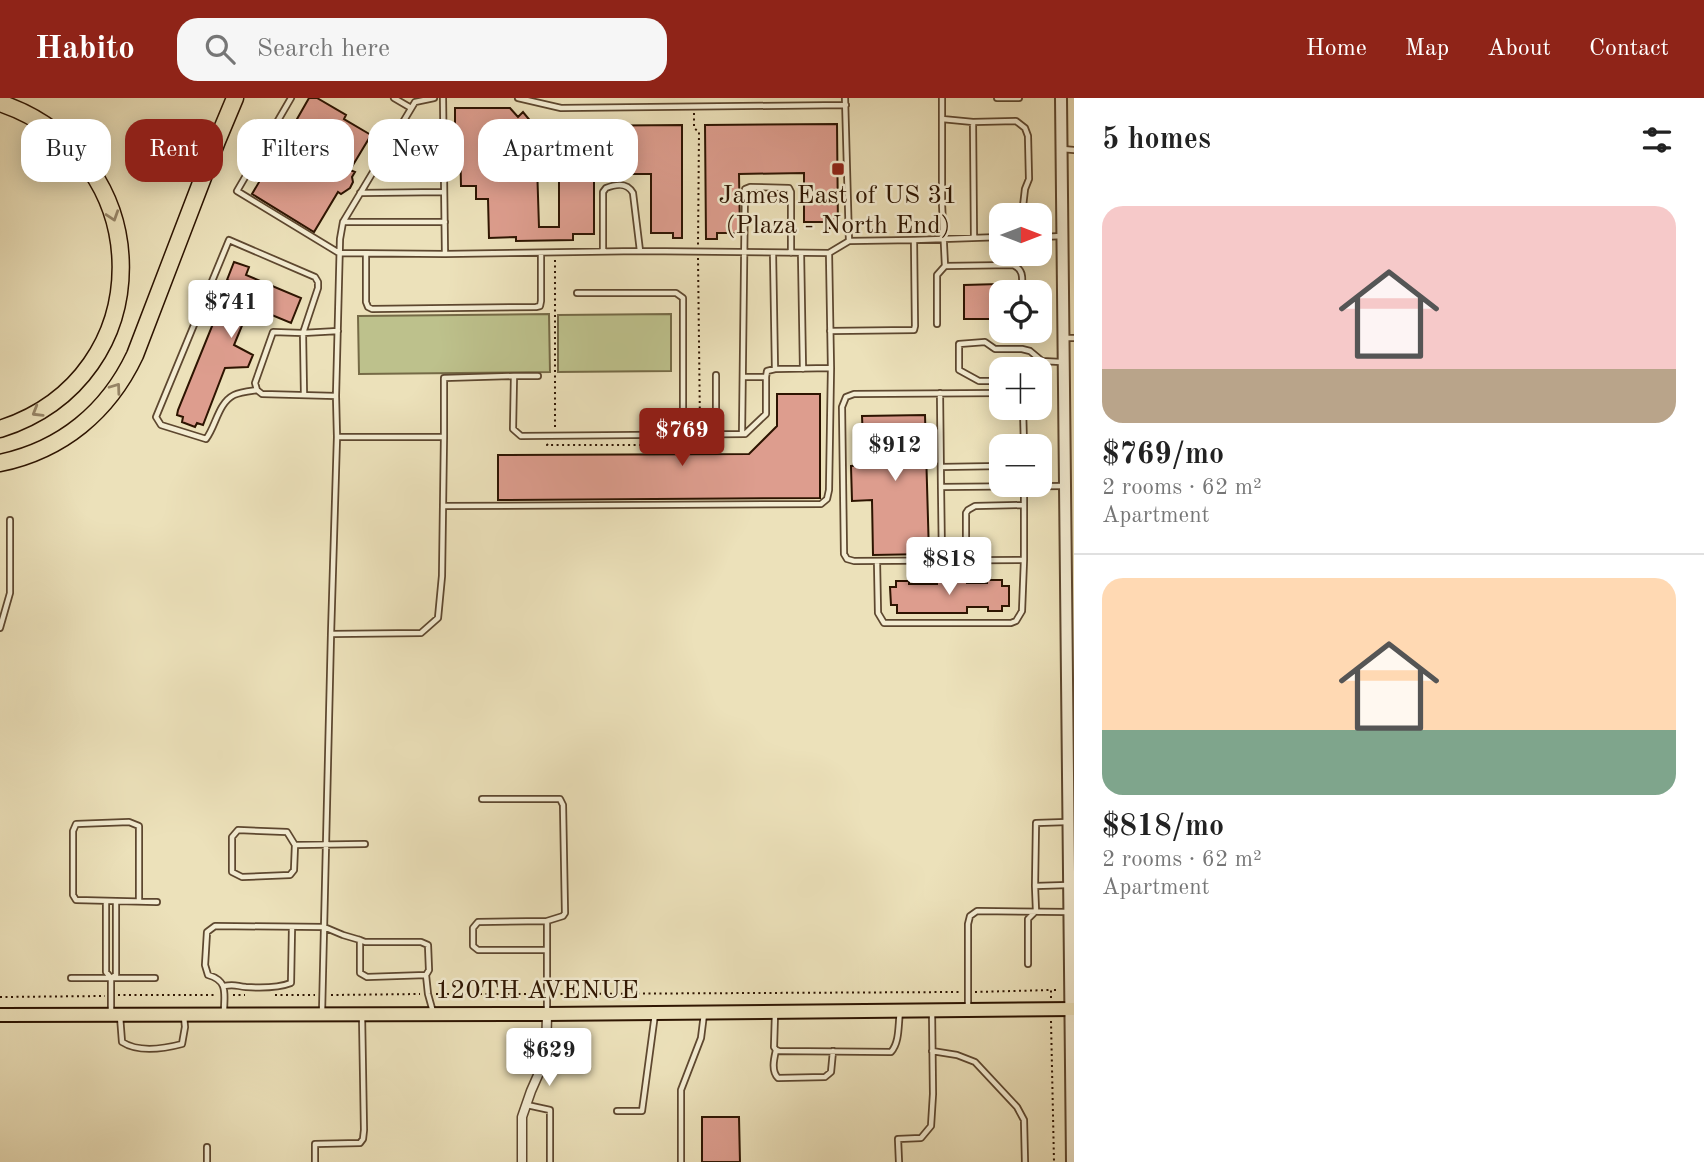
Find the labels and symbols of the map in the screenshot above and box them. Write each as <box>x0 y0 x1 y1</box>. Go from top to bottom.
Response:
marker: James East of US 31 (Plaza - North End) <box>830 161 846 177</box>
place label: James East of US 31 (Plaza - North End) <box>718 183 958 239</box>
north arrow <box>989 203 1052 266</box>
one-way arrow <box>104 210 119 222</box>
pin: $741 <box>190 280 272 340</box>
one-way arrow <box>108 383 120 396</box>
one-way arrow <box>32 404 45 417</box>
pin: $769 <box>641 408 723 468</box>
pin: $912 <box>854 424 936 483</box>
pin: $818 <box>908 538 990 597</box>
street label: 120TH AVENUE <box>435 978 639 1004</box>
pin: $629 <box>508 1028 590 1088</box>

